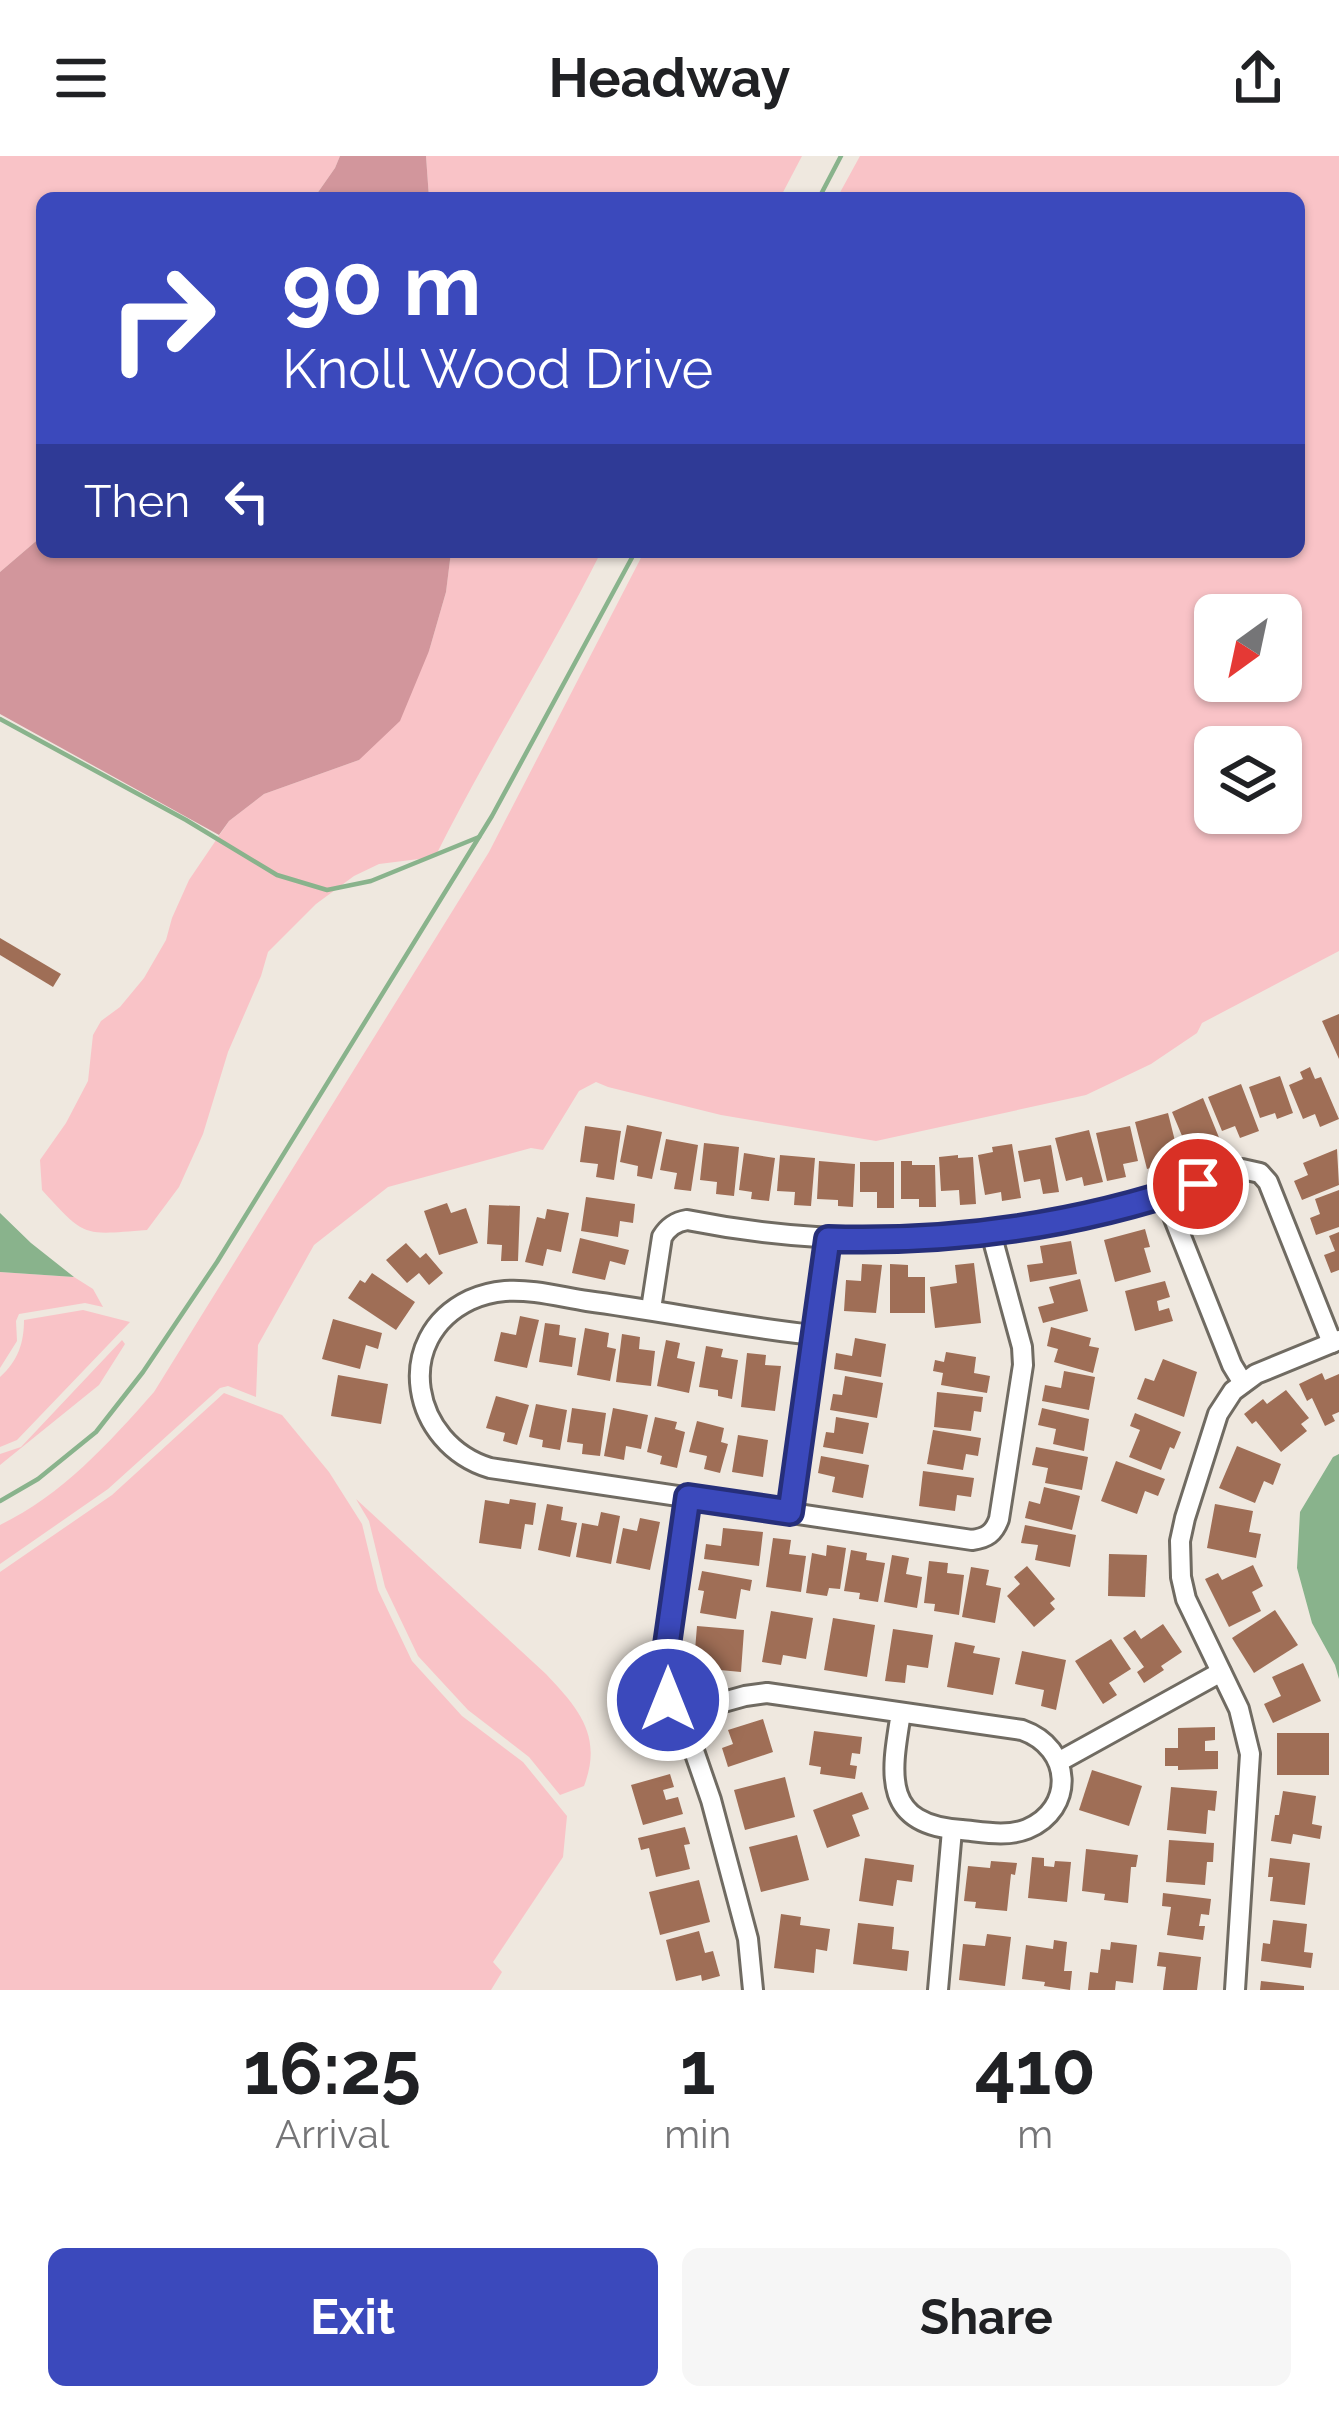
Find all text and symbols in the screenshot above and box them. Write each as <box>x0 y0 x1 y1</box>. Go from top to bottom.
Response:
icon: menu <box>48 45 114 111</box>
icon: share <box>1225 45 1291 111</box>
text: Headway <box>549 46 790 110</box>
text: 90 m <box>282 236 481 335</box>
icon: right <box>84 240 240 396</box>
text: Knoll Wood Drive <box>282 337 713 401</box>
icon: left <box>214 468 280 534</box>
text: Then <box>84 475 190 528</box>
north arrow <box>1194 594 1302 702</box>
map controls <box>1194 594 1302 834</box>
button: layers <box>1194 726 1302 834</box>
pin <box>1147 1133 1249 1235</box>
icon: arrive <box>1165 1151 1231 1217</box>
position arrow <box>605 1637 731 1763</box>
text: 16:25 <box>243 2026 421 2111</box>
text: 1 <box>680 2026 716 2111</box>
text: 410 <box>975 2026 1096 2111</box>
text: Arrival <box>275 2111 389 2157</box>
text: min <box>664 2111 731 2157</box>
text: m <box>1017 2111 1053 2157</box>
button: Exit <box>48 2248 658 2386</box>
button: Share <box>682 2248 1291 2386</box>

